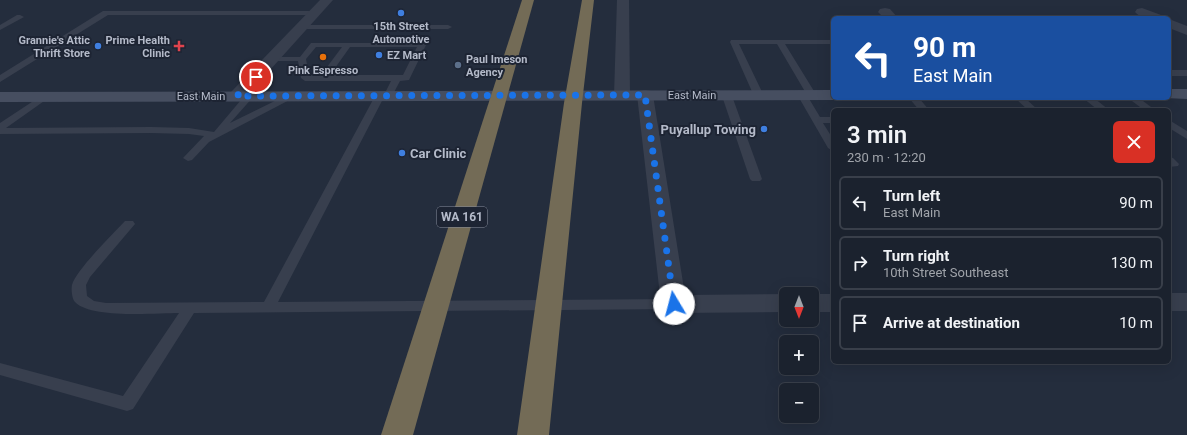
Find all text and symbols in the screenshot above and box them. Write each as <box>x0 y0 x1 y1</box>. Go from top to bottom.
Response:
marker: 15th Street Automotive <box>396 8 406 18</box>
place label: 15th Street Automotive <box>372 20 430 46</box>
text: 90 m <box>913 31 976 64</box>
icon: left <box>847 32 899 84</box>
place label: Grannie's Attic Thrift Store <box>19 34 90 60</box>
place label: Prime Health Clinic <box>105 34 170 60</box>
marker: Prime Health Clinic <box>173 40 185 52</box>
marker: Grannie's Attic Thrift Store <box>93 41 103 51</box>
place label: EZ Mart <box>387 49 426 62</box>
marker: EZ Mart <box>374 50 384 60</box>
marker: Pink Espresso <box>318 52 328 62</box>
place label: Paul Imeson Agency <box>466 53 527 79</box>
pin <box>239 60 273 94</box>
marker: Paul Imeson Agency <box>453 60 463 70</box>
place label: Pink Espresso <box>288 64 358 77</box>
text: East Main <box>913 65 993 86</box>
icon: arrive <box>245 66 267 88</box>
street label: East Main <box>668 89 716 102</box>
street label: East Main <box>177 90 225 103</box>
text: 3 min <box>847 121 907 149</box>
button: close <box>1113 121 1155 163</box>
place label: Puyallup Towing <box>661 122 756 137</box>
marker: Puyallup Towing <box>759 124 769 134</box>
place label: Car Clinic <box>410 146 467 161</box>
marker: Car Clinic <box>397 148 407 158</box>
text: 230 m · 12:20 <box>847 150 926 165</box>
text: Turn left <box>883 187 940 205</box>
icon: left <box>849 192 871 214</box>
text: 90 m <box>1119 194 1153 212</box>
text: East Main <box>883 205 940 220</box>
road number: WA 161 <box>437 207 487 227</box>
text: Turn right <box>883 247 949 265</box>
icon: right <box>849 252 871 274</box>
text: 130 m <box>1111 254 1153 272</box>
text: 10th Street Southeast <box>883 265 1008 280</box>
position arrow <box>653 283 695 325</box>
north arrow <box>779 287 819 327</box>
map controls <box>779 287 819 423</box>
icon: arrive <box>849 312 871 334</box>
text: Arrive at destination <box>883 314 1020 332</box>
text: 10 m <box>1119 314 1153 332</box>
button: + <box>779 335 819 375</box>
button: − <box>779 383 819 423</box>

